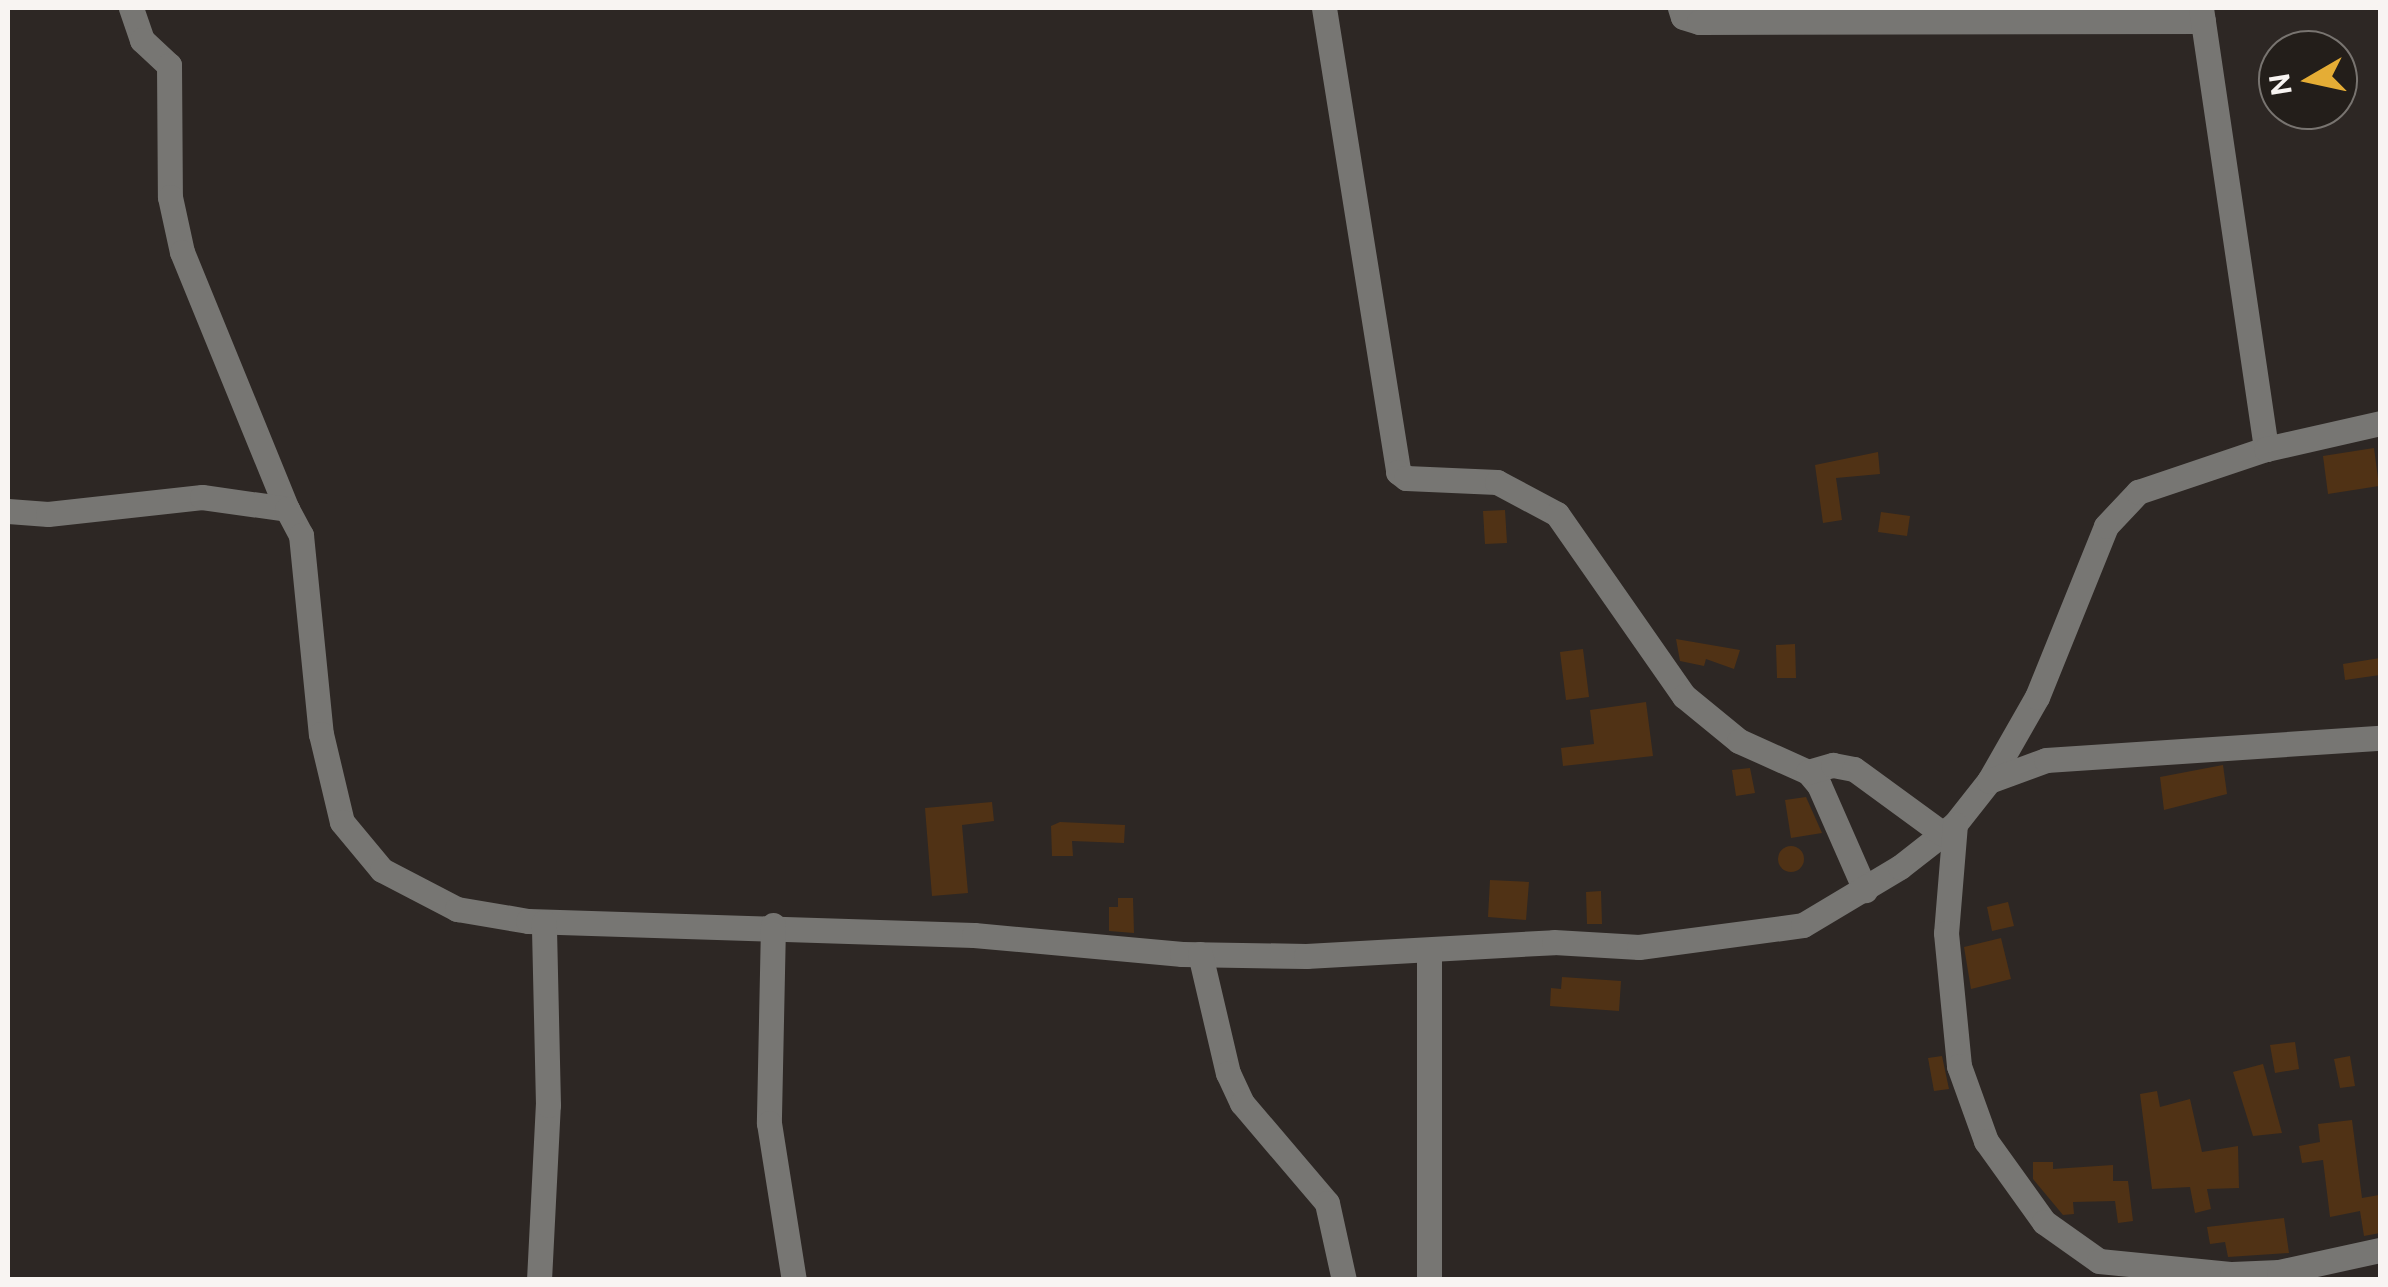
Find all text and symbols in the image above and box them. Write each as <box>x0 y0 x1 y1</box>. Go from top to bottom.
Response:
north arrow <box>2258 30 2358 130</box>
text: N <box>2262 71 2298 98</box>

